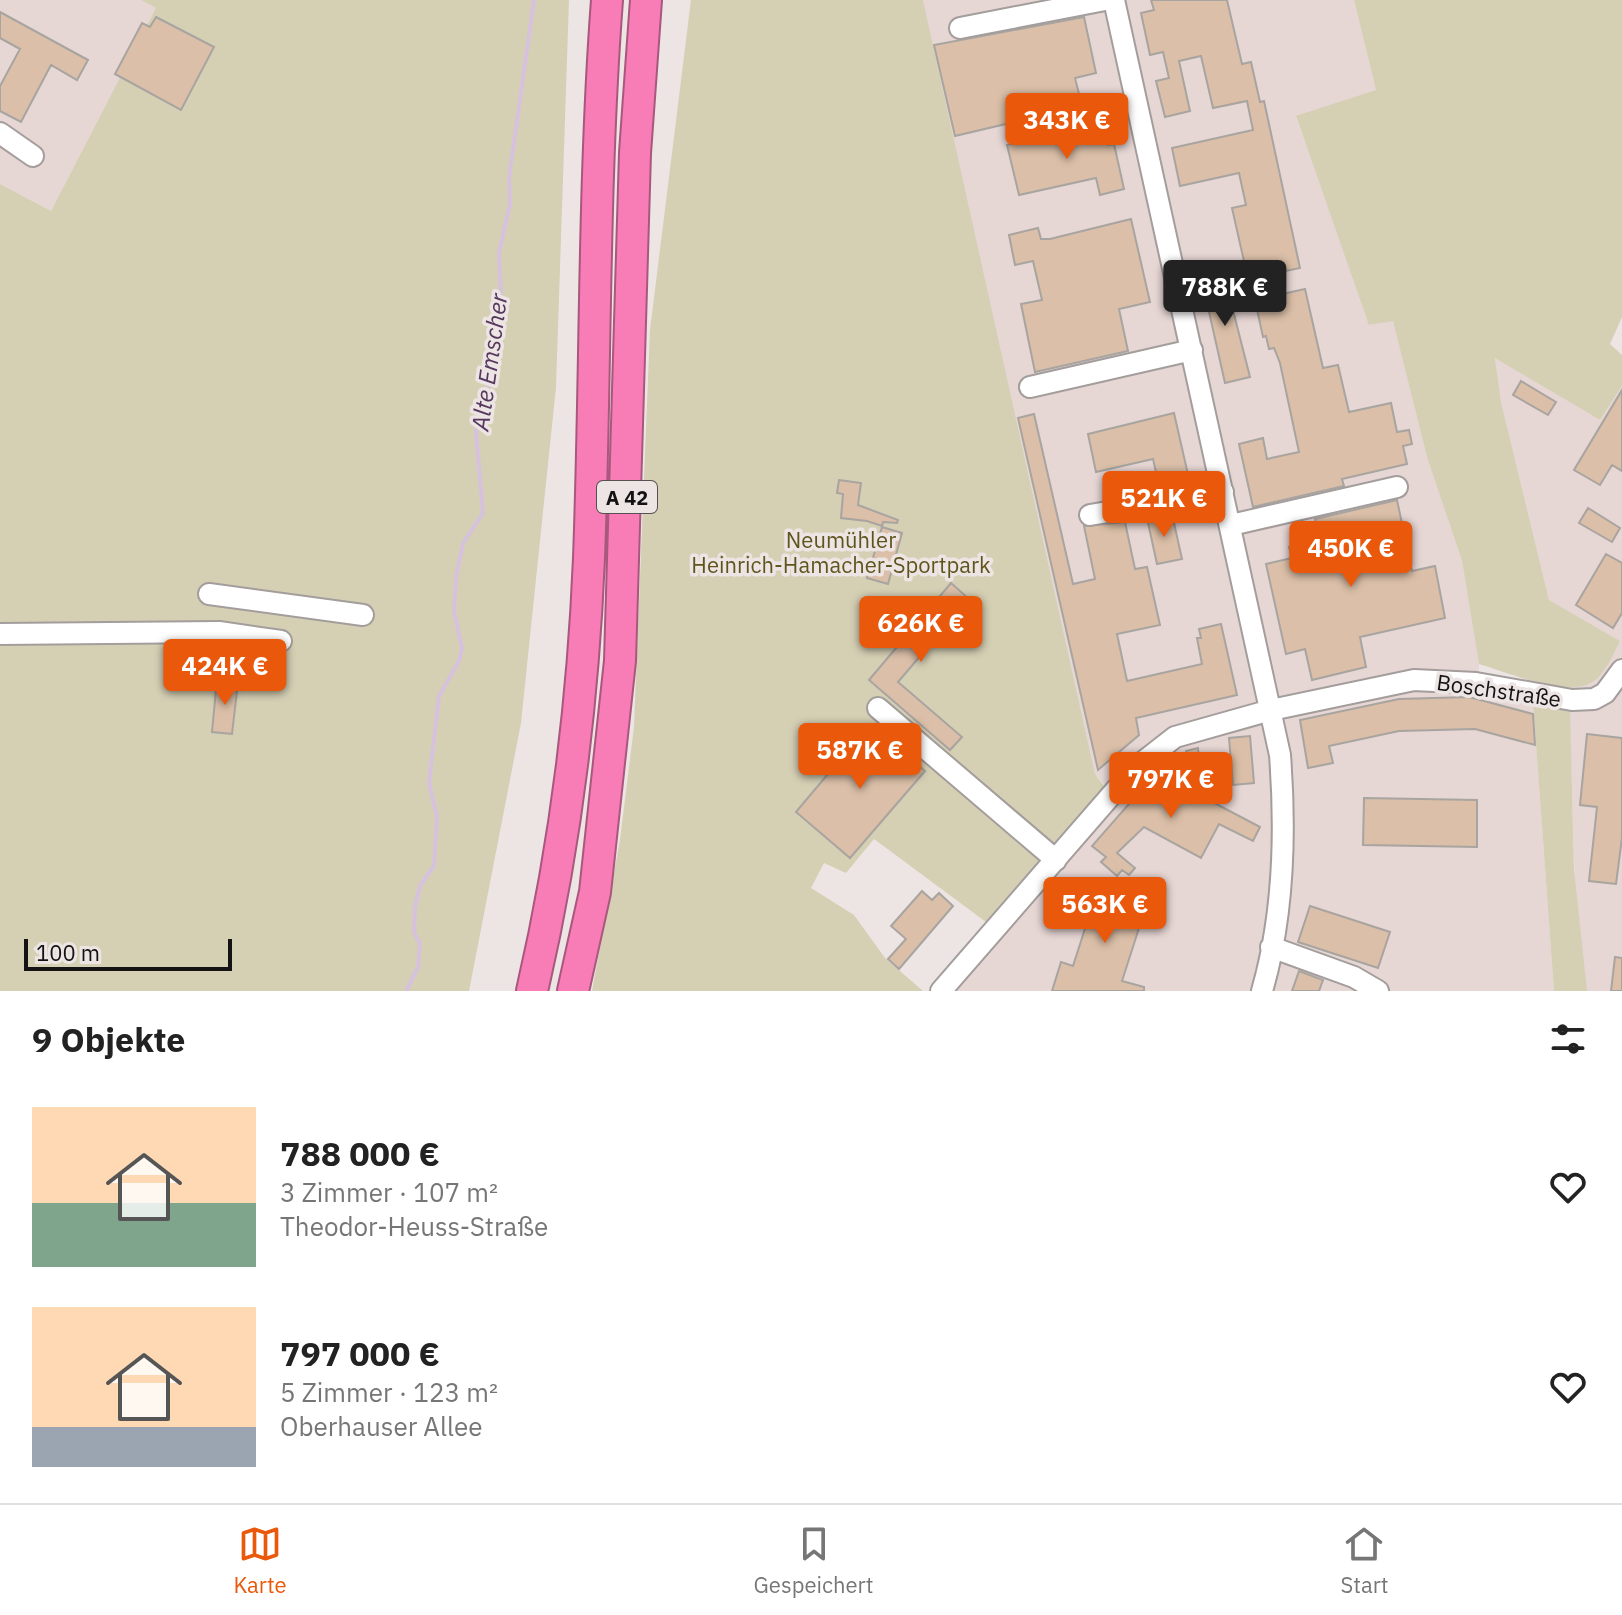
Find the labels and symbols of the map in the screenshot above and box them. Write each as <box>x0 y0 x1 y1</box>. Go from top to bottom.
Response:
pin: 343K € <box>1002 93 1132 161</box>
pin: 788K € <box>1160 260 1290 328</box>
water label: Alte Emscher <box>463 290 515 434</box>
pin: 521K € <box>1099 471 1229 539</box>
road number: A 42 <box>597 481 657 513</box>
pin: 450K € <box>1286 521 1416 589</box>
park label: Neumühler Heinrich-Hamacher-Sportpark <box>691 525 991 579</box>
pin: 626K € <box>856 596 986 664</box>
pin: 424K € <box>160 639 290 707</box>
street label: Boschstraße <box>1435 667 1563 713</box>
pin: 587K € <box>795 723 925 791</box>
pin: 797K € <box>1106 752 1236 820</box>
pin: 563K € <box>1040 877 1170 945</box>
scale bar <box>24 935 232 971</box>

